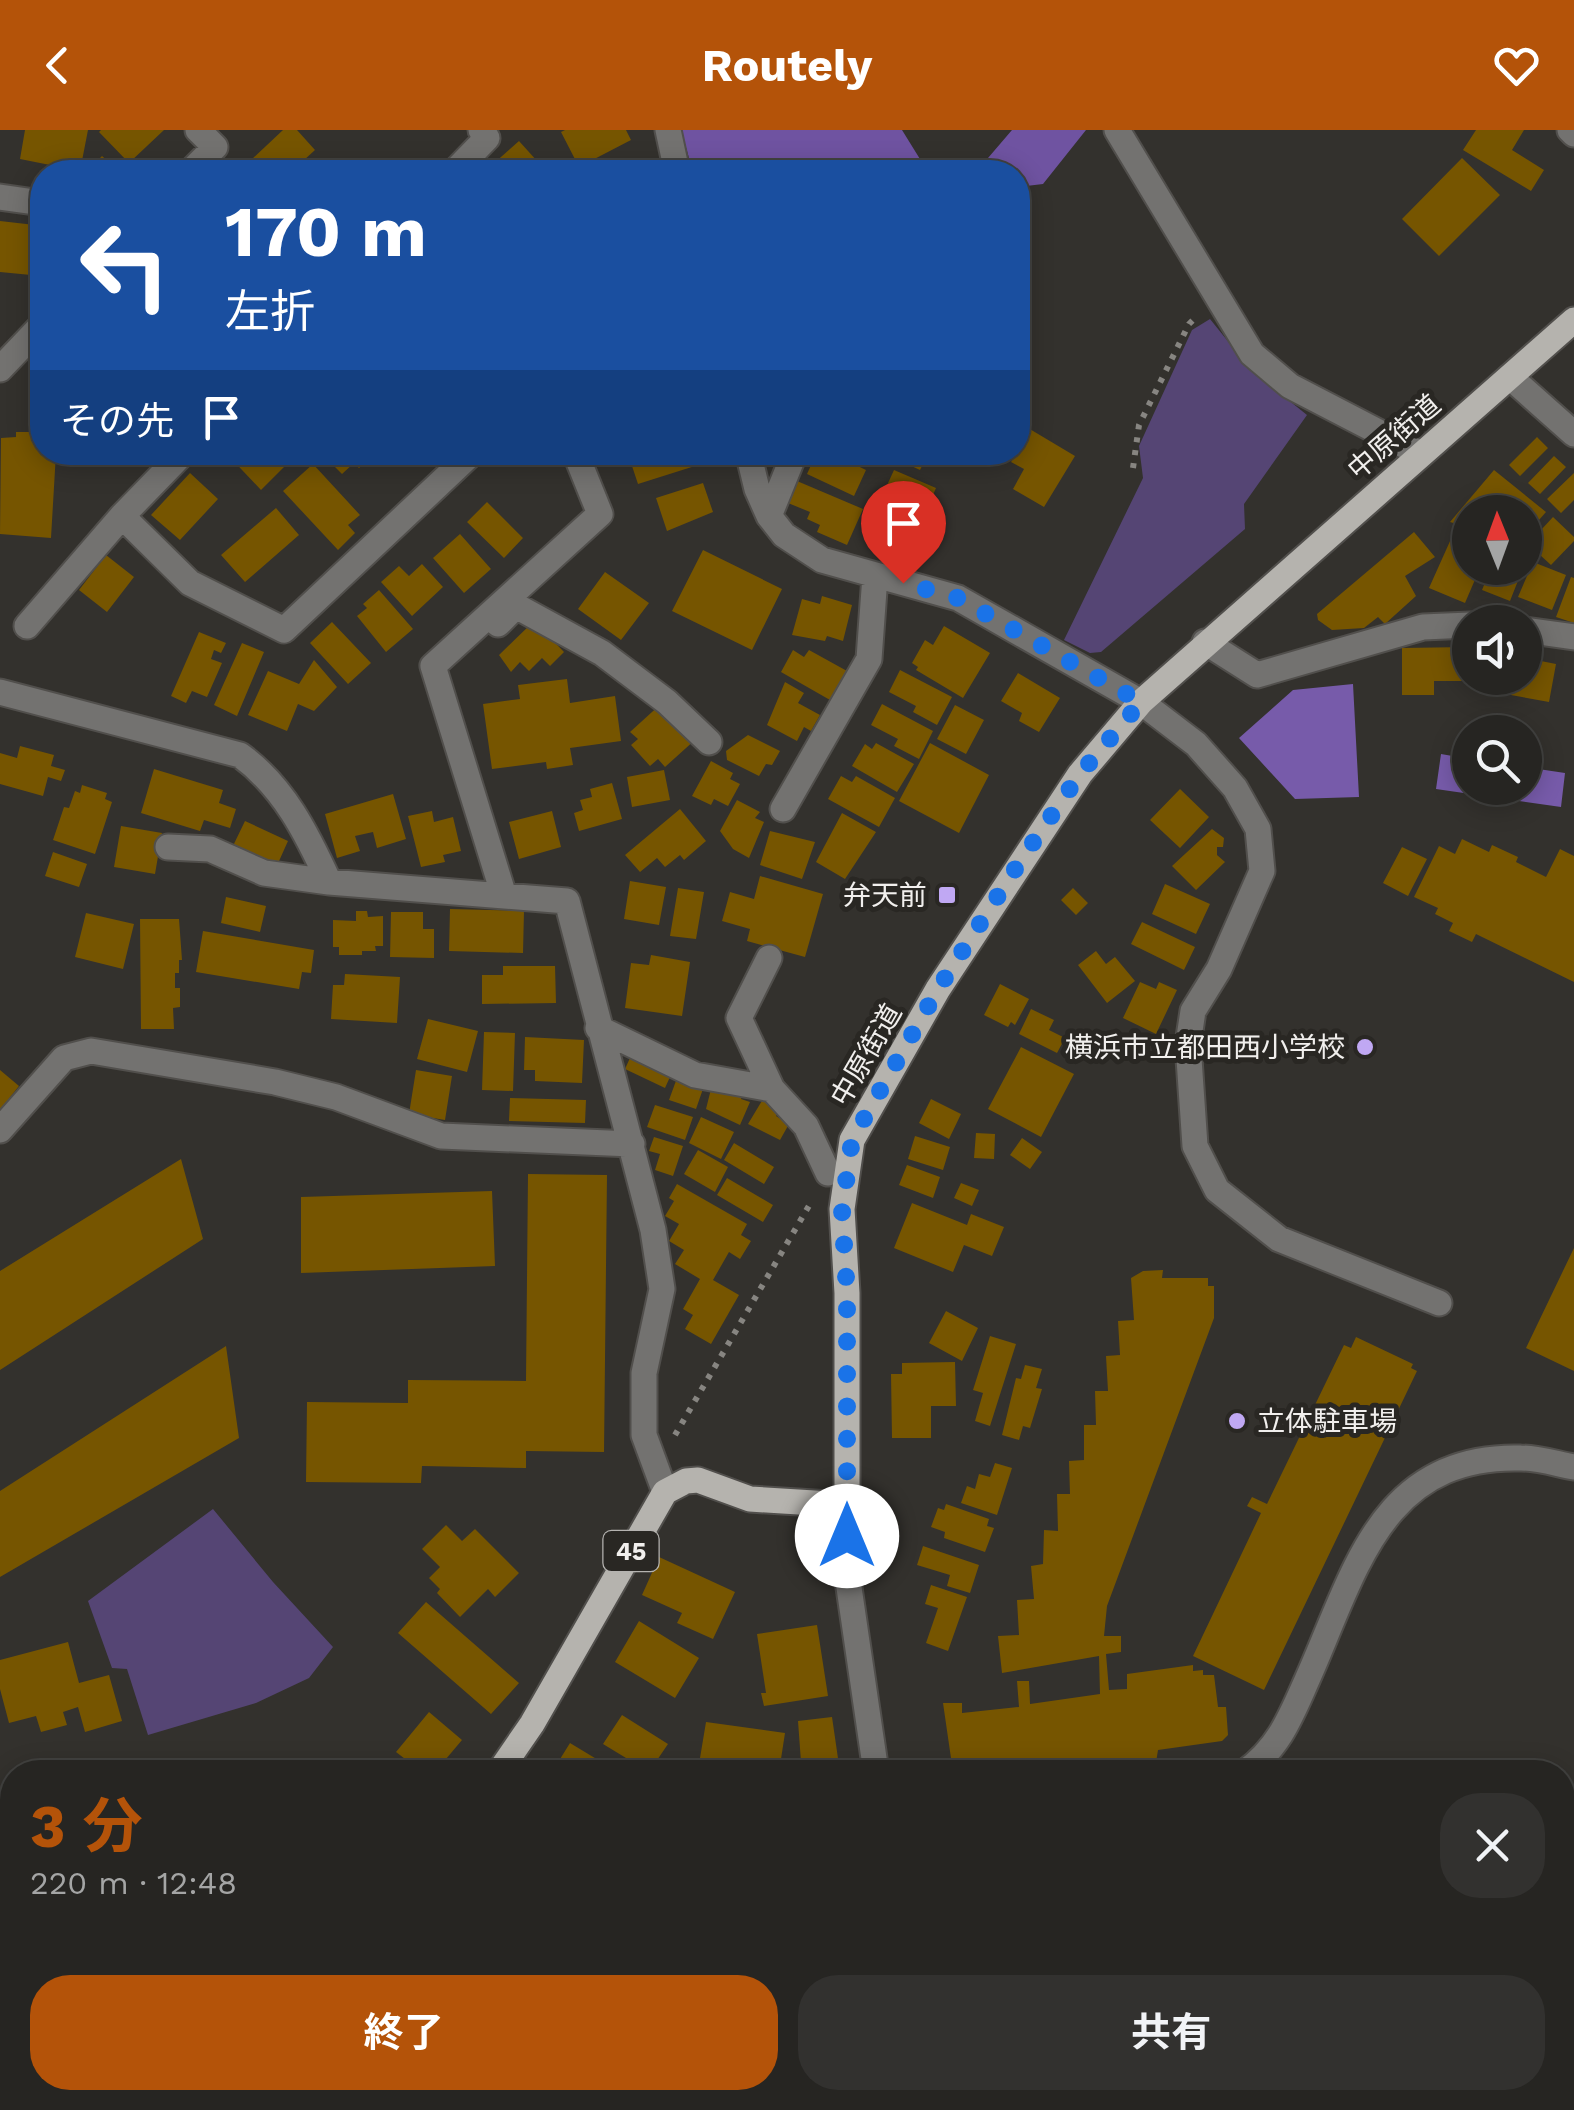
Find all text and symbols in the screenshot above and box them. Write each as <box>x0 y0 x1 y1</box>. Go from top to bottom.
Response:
icon: back <box>30 38 85 93</box>
icon: heart <box>1489 38 1544 93</box>
text: Routely <box>702 39 872 92</box>
text: 170 m <box>225 191 427 273</box>
icon: left <box>60 200 190 330</box>
text: 左折 <box>225 285 315 338</box>
street label: 中原街道 <box>1341 388 1447 486</box>
icon: arrive <box>194 390 249 445</box>
text: その先 <box>60 399 174 443</box>
pin <box>861 481 946 584</box>
north arrow <box>1452 495 1542 585</box>
map controls <box>1452 495 1542 805</box>
icon: arrive <box>876 496 931 551</box>
button: sound <box>1452 605 1542 695</box>
button: search <box>1452 715 1542 805</box>
place label: 弁天前 <box>843 879 927 912</box>
marker: 弁天前 <box>936 884 958 906</box>
street label: 中原街道 <box>824 998 908 1112</box>
place label: 横浜市立都田西小学校 <box>1065 1031 1345 1064</box>
marker: 横浜市立都田西小学校 <box>1354 1036 1376 1058</box>
place label: 立体駐車場 <box>1257 1405 1397 1438</box>
marker: 立体駐車場 <box>1226 1410 1248 1432</box>
position arrow <box>795 1484 899 1588</box>
road number: 45 <box>604 1531 658 1571</box>
text: 3 分 <box>30 1791 143 1862</box>
button: close <box>1440 1793 1545 1898</box>
text: 220 m · 12:48 <box>30 1864 237 1902</box>
button: 終了 <box>30 1975 778 2090</box>
button: 共有 <box>798 1975 1545 2090</box>

